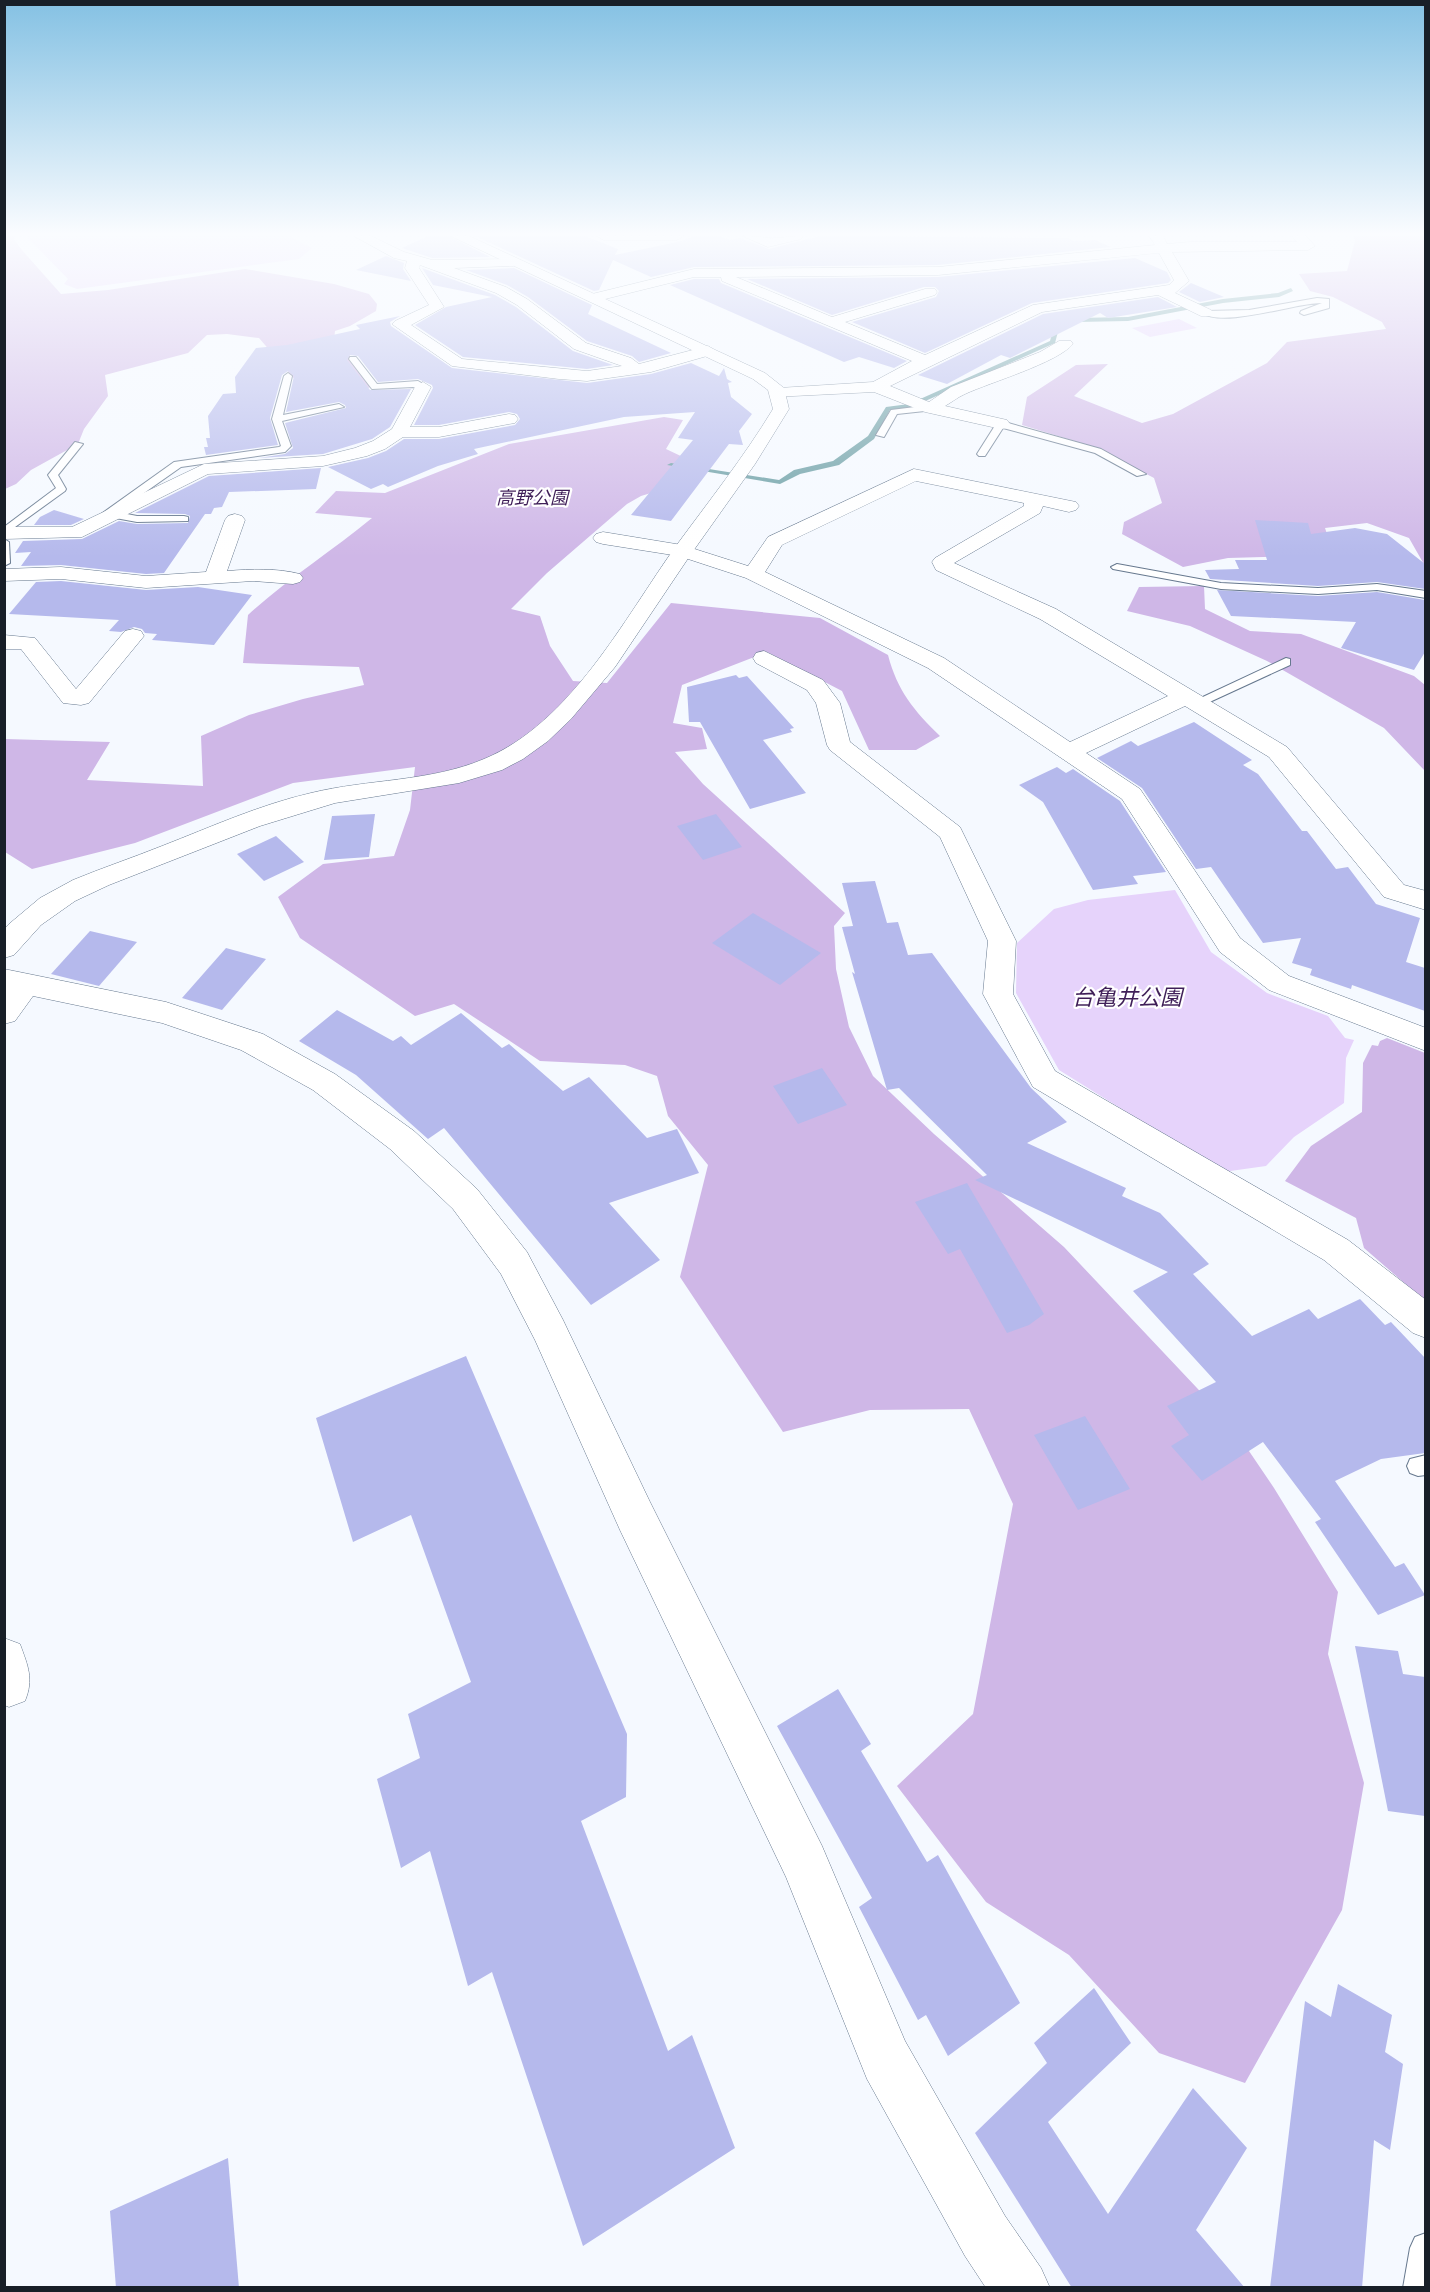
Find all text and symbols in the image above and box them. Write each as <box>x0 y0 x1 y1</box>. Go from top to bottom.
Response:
park label: 高野公園 <box>496 487 571 509</box>
park label: 台亀井公園 <box>1072 984 1185 1011</box>

